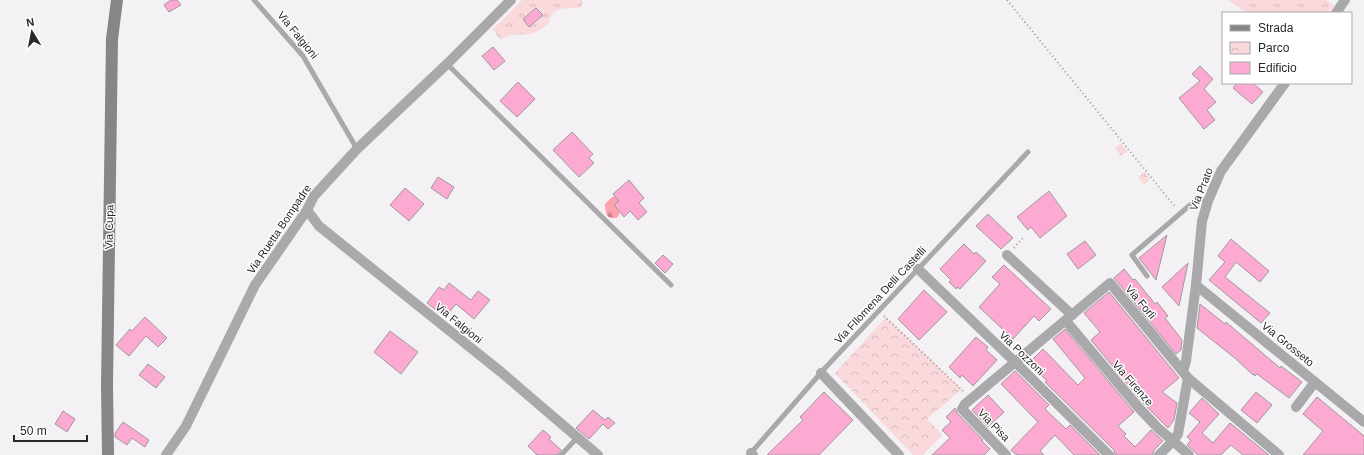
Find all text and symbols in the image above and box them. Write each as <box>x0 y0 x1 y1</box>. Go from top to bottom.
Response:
street label: Via Falgioni <box>275 9 321 61</box>
north arrow <box>12 12 52 52</box>
legend <box>1222 12 1352 84</box>
text: N <box>25 16 35 29</box>
text: Strada <box>1258 21 1294 35</box>
text: Parco <box>1258 41 1290 55</box>
text: Edificio <box>1258 61 1297 75</box>
street label: Via Prato <box>1187 166 1215 212</box>
street label: Via Ruetta Bompadre <box>245 182 313 276</box>
street label: Via Cupa <box>103 203 115 250</box>
street label: Via FIlomena Delli Castelli <box>832 244 928 346</box>
street label: Via Forlì <box>1123 283 1159 321</box>
street label: Via Falgioni <box>433 300 485 346</box>
street label: Via Grosseto <box>1260 319 1316 369</box>
street label: Via Pozzoni <box>997 329 1047 377</box>
street label: Via Firenze <box>1110 358 1156 408</box>
street label: Via Pisa <box>976 406 1013 444</box>
scale bar <box>14 417 87 443</box>
text: 50 m <box>20 424 47 438</box>

